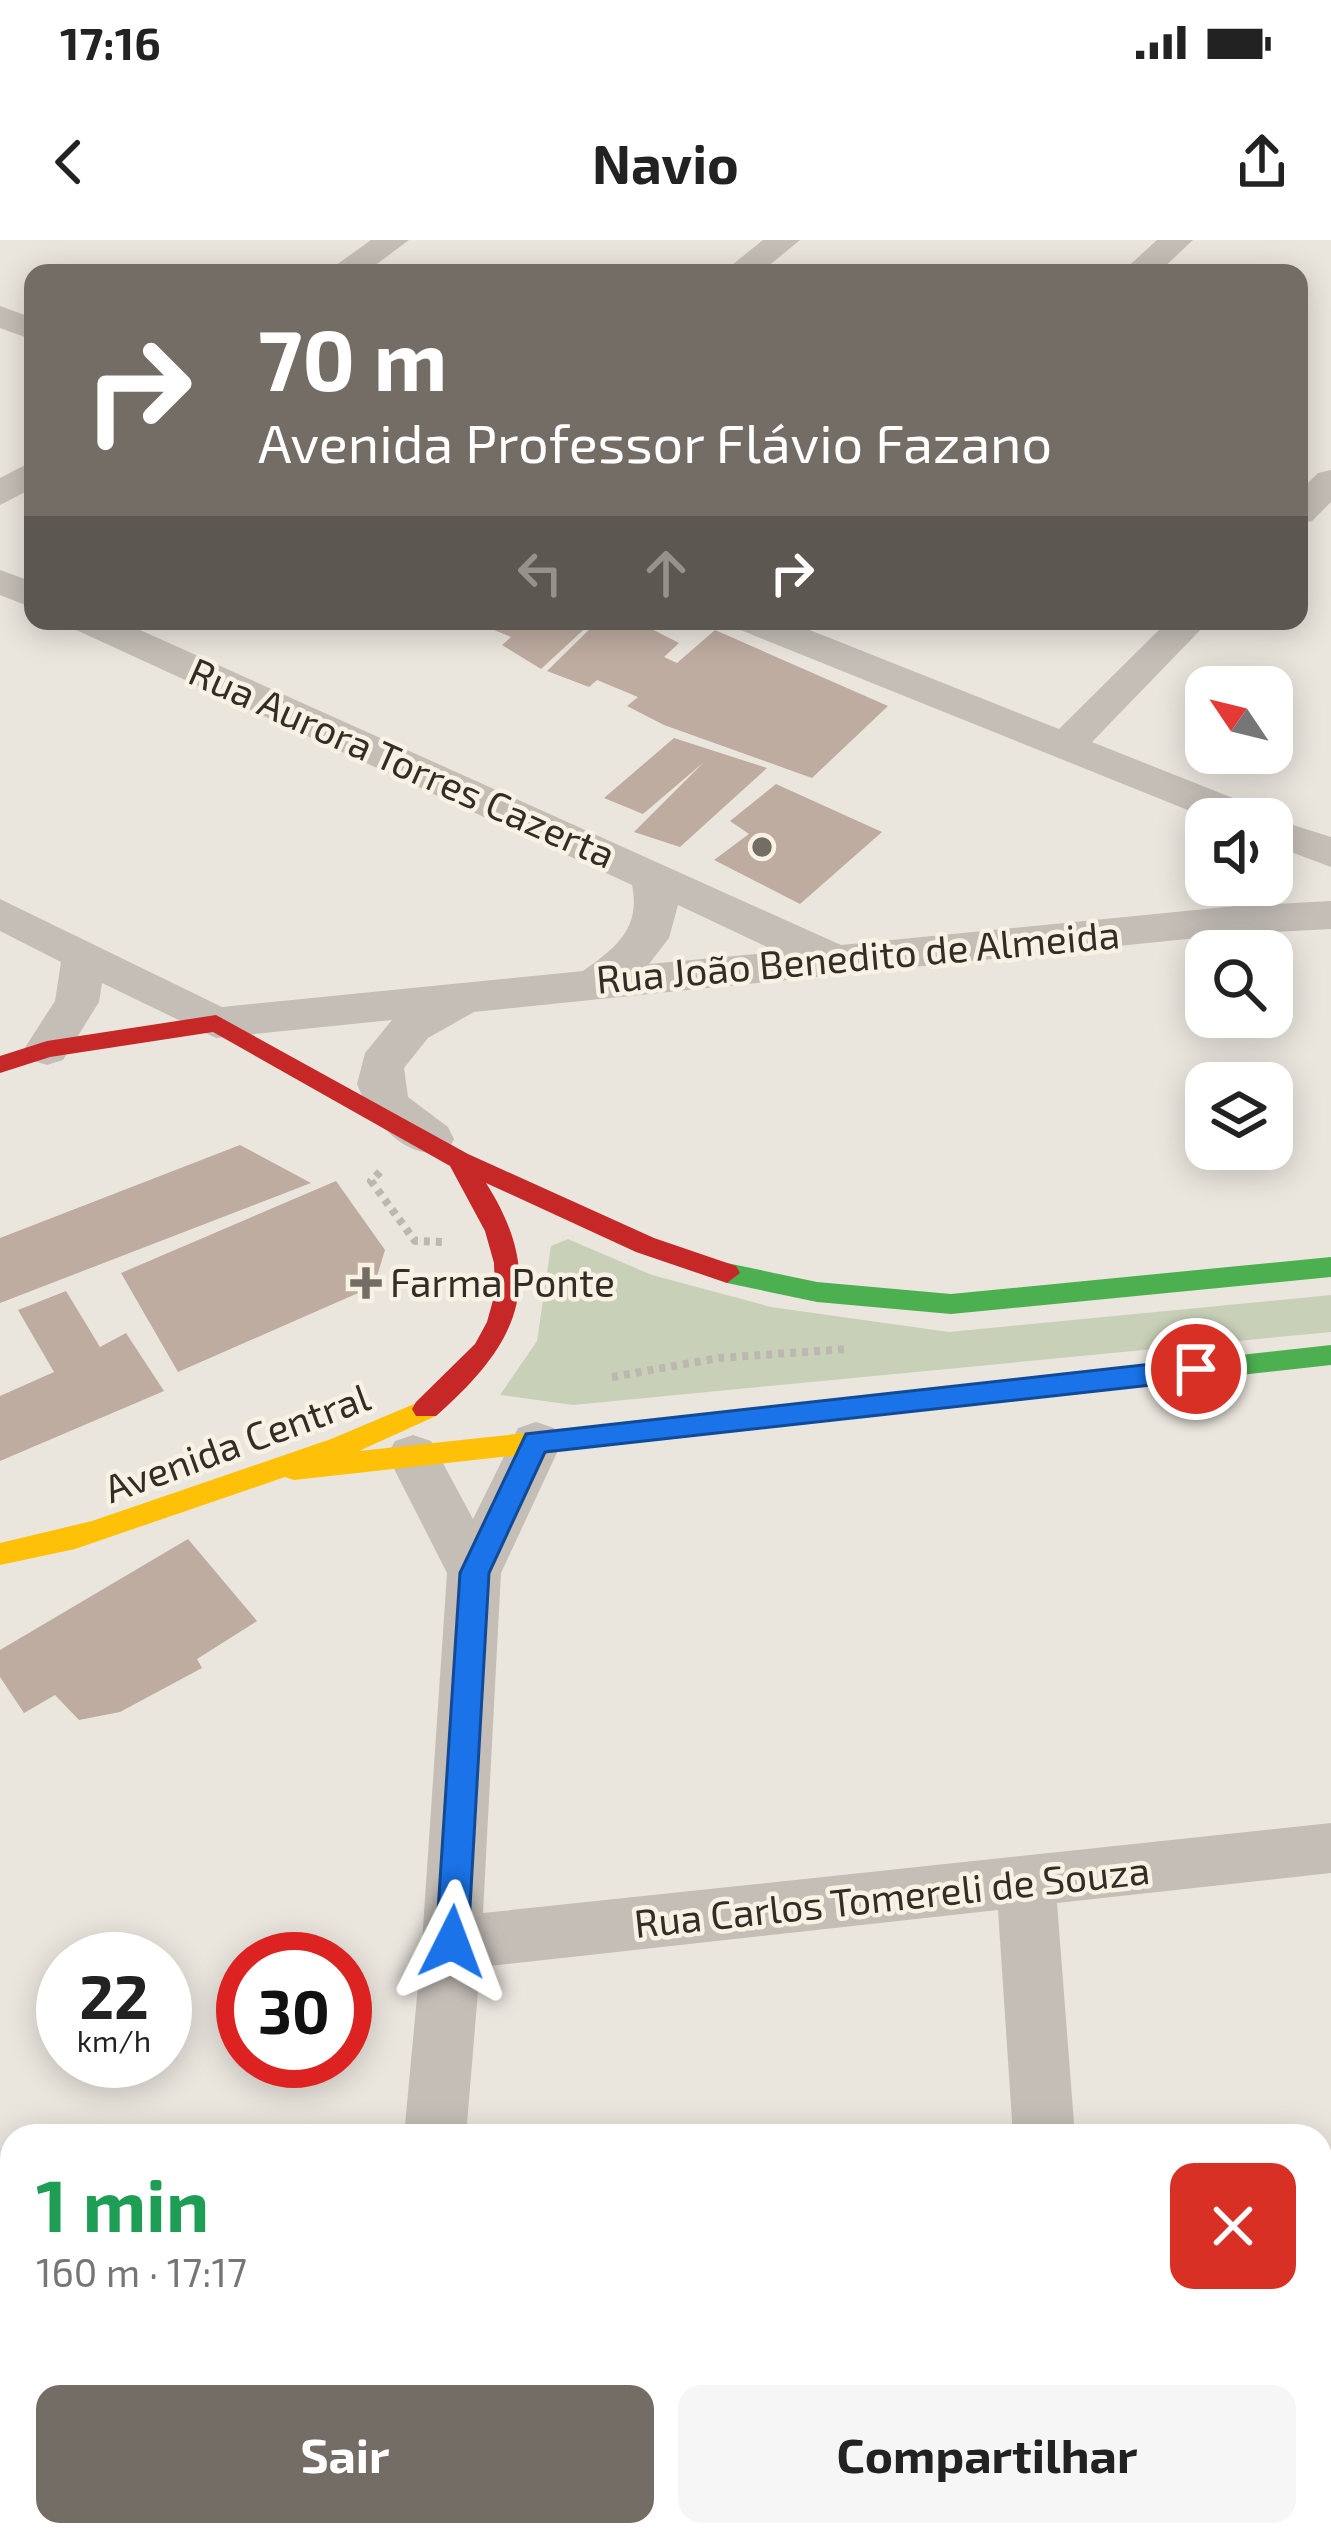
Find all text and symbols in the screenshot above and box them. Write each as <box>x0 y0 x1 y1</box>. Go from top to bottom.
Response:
text: 17:16 <box>60 15 161 69</box>
icon: back <box>36 129 102 195</box>
icon: share <box>1229 129 1295 195</box>
text: Navio <box>592 130 739 195</box>
text: 70 m <box>258 307 448 408</box>
icon: right <box>60 312 216 468</box>
text: Avenida Professor Flávio Fazano <box>258 409 1052 474</box>
icon: left <box>507 540 573 606</box>
icon: ahead <box>633 540 699 606</box>
icon: right <box>759 540 825 606</box>
street label: Rua Aurora Torres Cazerta <box>182 646 623 877</box>
north arrow <box>1185 666 1293 774</box>
map controls <box>1185 666 1293 1170</box>
button: sound <box>1185 798 1293 906</box>
place label: ㅤ <box>786 822 822 869</box>
marker: ㅤ <box>749 834 775 860</box>
street label: Rua João Benedito de Almeida <box>594 909 1122 1002</box>
button: search <box>1185 930 1293 1038</box>
button: layers <box>1185 1062 1293 1170</box>
place label: Farma Ponte <box>390 1258 615 1305</box>
marker: Farma Ponte <box>353 1270 379 1296</box>
pin <box>1145 1318 1247 1420</box>
icon: arrive <box>1163 1336 1229 1402</box>
street label: Avenida Central <box>97 1372 376 1511</box>
street label: Rua Carlos Tomereli de Souza <box>632 1845 1152 1946</box>
position arrow <box>389 1879 515 2005</box>
speed limit sign: 30 <box>216 1932 372 2088</box>
text: 22 <box>79 1959 149 2031</box>
text: km/h <box>77 2022 151 2058</box>
text: 1 min <box>36 2160 209 2246</box>
button: close <box>1170 2163 1296 2289</box>
text: 160 m · 17:17 <box>36 2248 247 2295</box>
button: Sair <box>36 2385 654 2523</box>
button: Compartilhar <box>678 2385 1296 2523</box>

